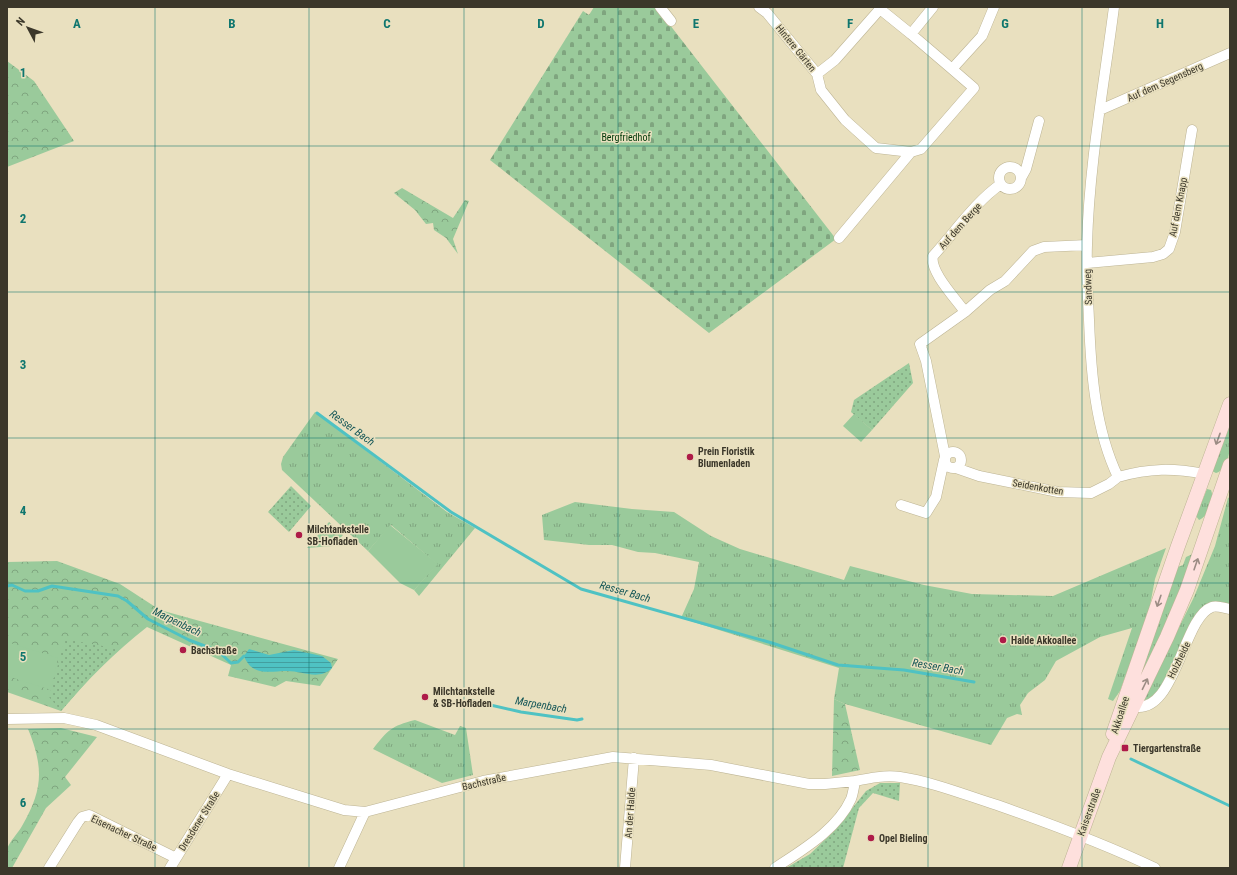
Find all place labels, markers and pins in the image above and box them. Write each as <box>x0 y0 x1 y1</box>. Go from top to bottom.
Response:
place label: Prein Floristik Blumenladen <box>698 446 755 469</box>
marker: Prein Floristik Blumenladen <box>685 452 695 462</box>
place label: Milchtankstelle SB-Hofladen <box>307 524 369 547</box>
marker: Milchtankstelle SB-Hofladen <box>294 530 304 540</box>
marker: Halde Akkoallee <box>998 635 1008 645</box>
place label: Halde Akkoallee <box>1011 635 1076 646</box>
marker: Bachstraße <box>178 645 188 655</box>
place label: Bachstraße <box>191 645 237 656</box>
place label: Milchtankstelle & SB-Hofladen <box>433 686 495 709</box>
marker: Milchtankstelle & SB-Hofladen <box>420 692 430 702</box>
marker: Tiergartenstraße <box>1120 743 1130 753</box>
place label: Tiergartenstraße <box>1133 743 1201 754</box>
marker: Opel Bieling <box>866 833 876 843</box>
place label: Opel Bieling <box>879 833 928 844</box>

